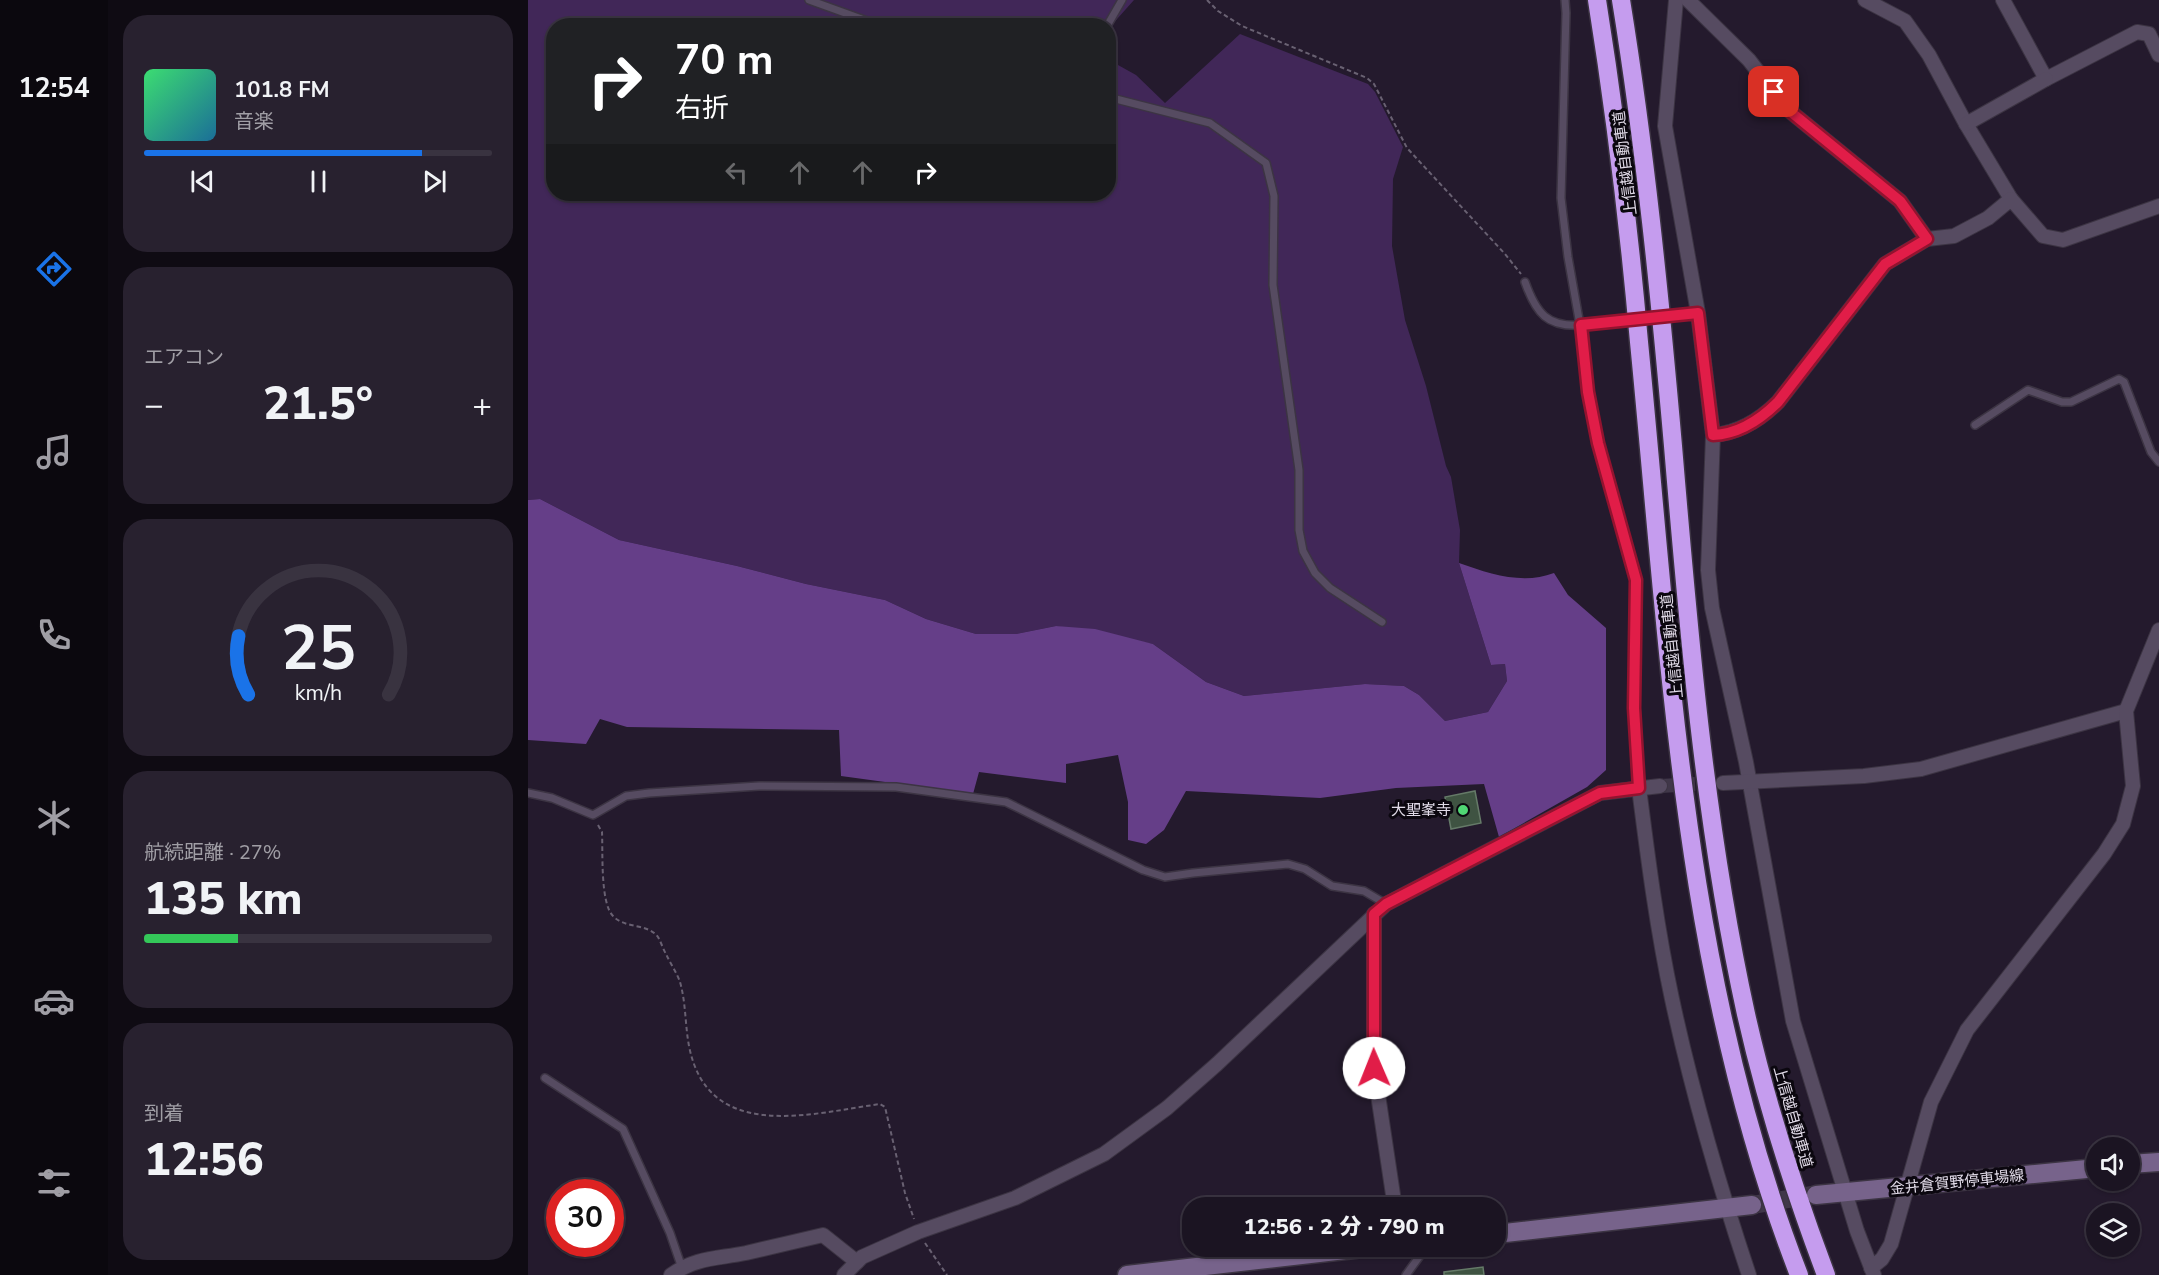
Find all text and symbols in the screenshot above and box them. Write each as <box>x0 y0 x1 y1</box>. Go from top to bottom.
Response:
text: 70 m <box>675 32 774 89</box>
icon: right <box>576 42 654 120</box>
pin <box>1748 66 1799 117</box>
text: 12:54 <box>18 70 90 107</box>
text: 101.8 FM <box>234 75 330 105</box>
icon: arrive <box>1757 75 1790 108</box>
text: 右折 <box>675 90 729 127</box>
text: 音楽 <box>234 108 274 135</box>
street label: 上信越自動車道 <box>1609 110 1641 216</box>
icon: left <box>720 156 753 189</box>
icon: ahead <box>783 156 816 189</box>
icon: ahead <box>846 156 879 189</box>
icon: right <box>909 156 942 189</box>
icon: previous <box>186 165 219 198</box>
icon: pause <box>302 165 335 198</box>
icon: next <box>418 165 451 198</box>
icon: directions <box>33 248 75 290</box>
text: エアコン <box>144 344 224 371</box>
text: 21.5° <box>263 374 373 435</box>
text: − <box>144 383 164 428</box>
text: + <box>472 383 492 428</box>
icon: music <box>33 431 75 473</box>
street label: 上信越自動車道 <box>1657 593 1687 699</box>
text: 25 <box>281 606 355 691</box>
icon: phone <box>33 614 75 656</box>
text: km/h <box>294 678 342 708</box>
icon: climate <box>33 797 75 839</box>
place label: 大聖峯寺 <box>1391 800 1451 820</box>
marker: 大聖峯寺 <box>1456 803 1470 817</box>
text: 航続距離 · 27% <box>144 839 281 866</box>
text: 135 km <box>144 869 303 930</box>
icon: car <box>33 980 75 1022</box>
position arrow <box>1342 1036 1406 1100</box>
street label: 上信越自動車道 <box>1769 1064 1817 1170</box>
text: 到着 <box>144 1100 184 1127</box>
text: 12:56 <box>144 1130 264 1191</box>
map controls <box>2086 1137 2140 1257</box>
button: sound <box>2086 1137 2140 1191</box>
icon: filters <box>33 1162 75 1204</box>
street label: 金井倉賀野停車場線 <box>1889 1165 2025 1199</box>
speed limit sign: 30 <box>546 1179 624 1257</box>
button: layers <box>2086 1203 2140 1257</box>
text: 12:56 · 2 分 · 790 m <box>1243 1212 1445 1242</box>

